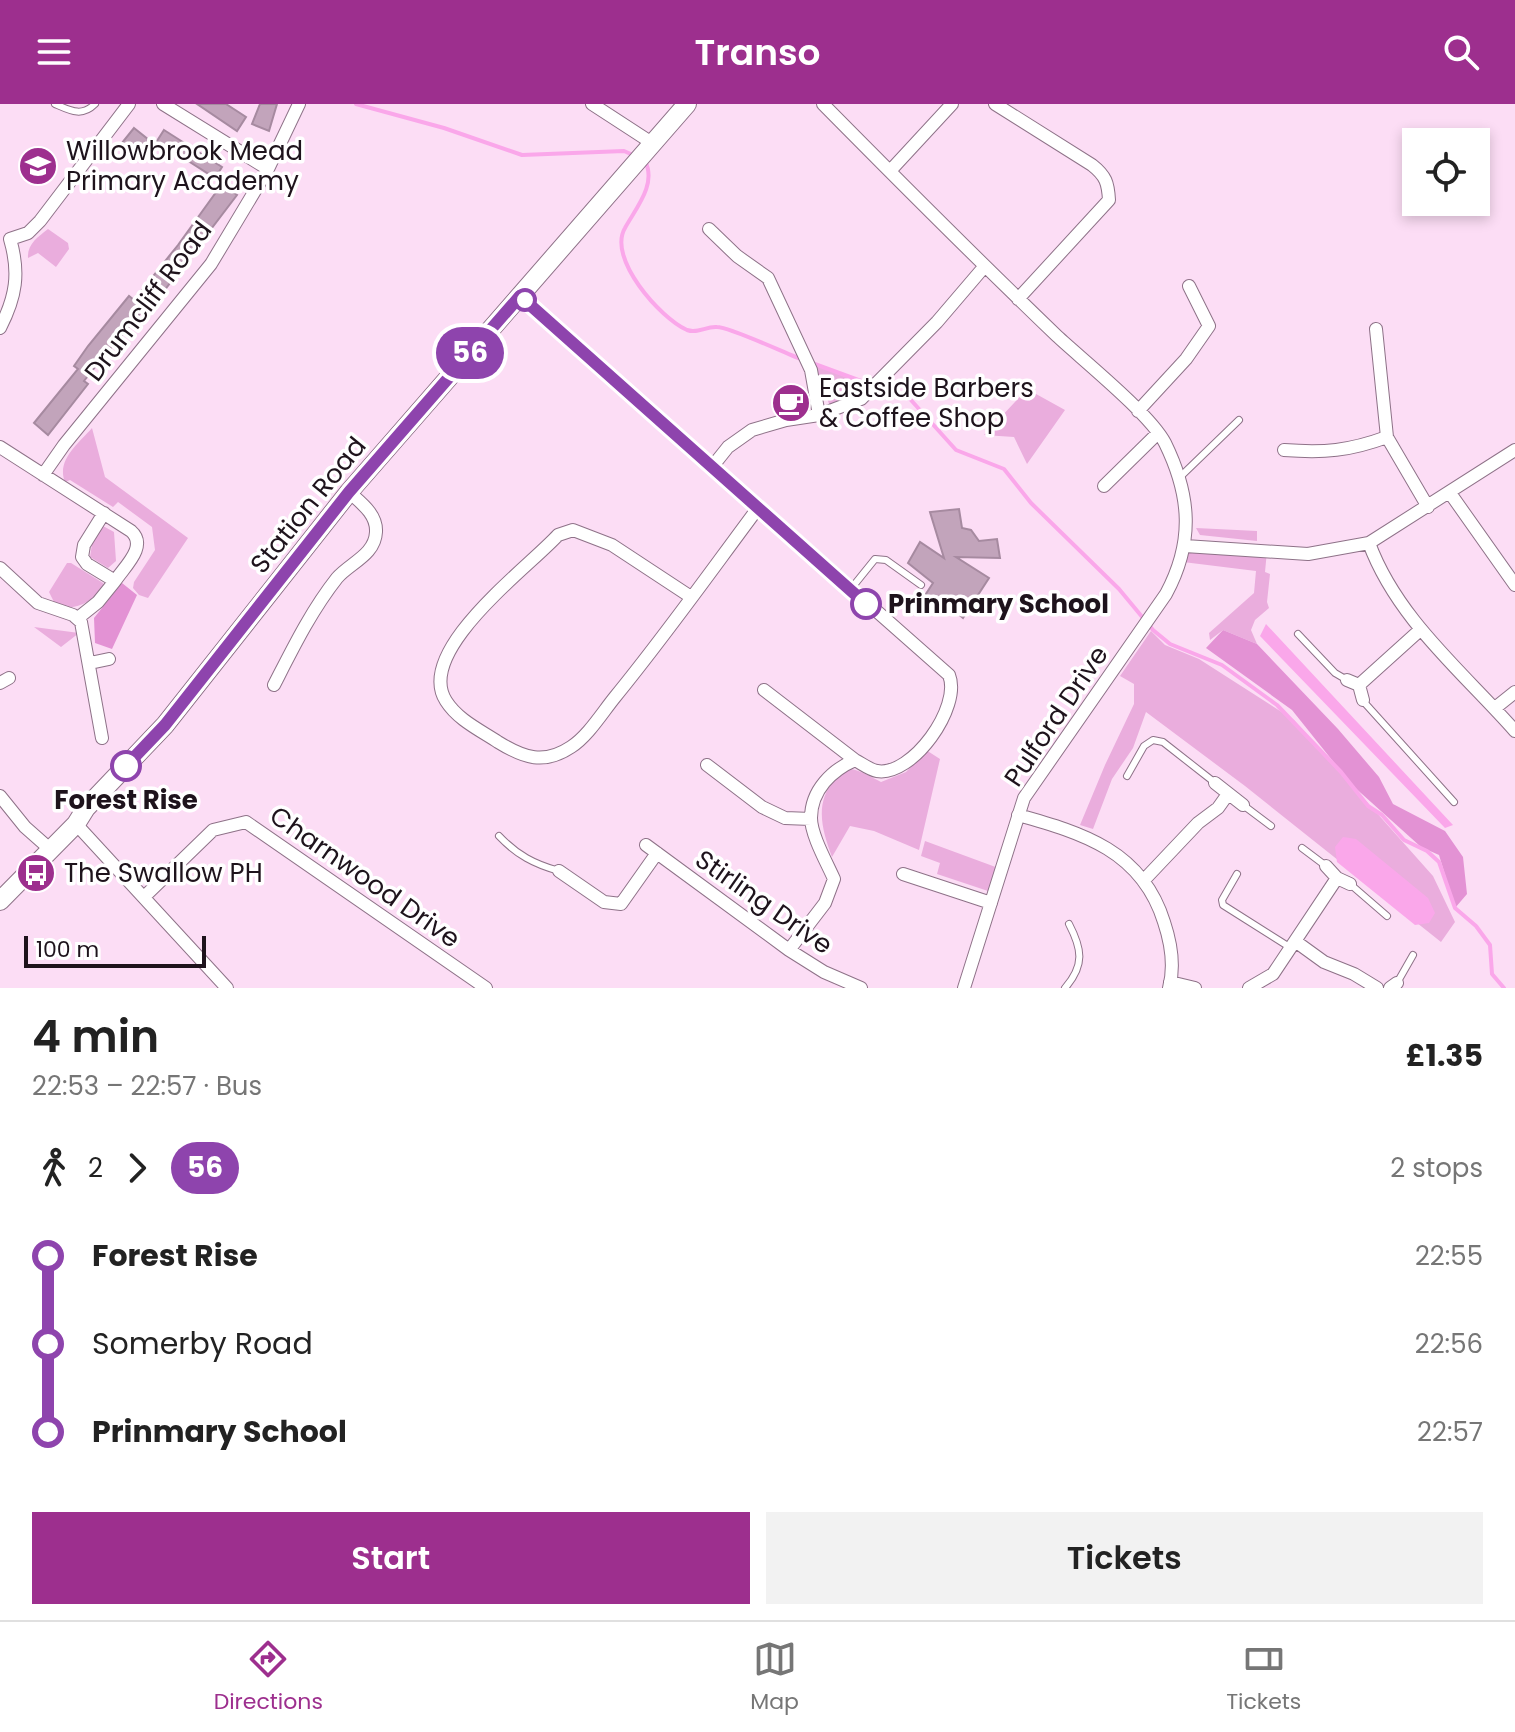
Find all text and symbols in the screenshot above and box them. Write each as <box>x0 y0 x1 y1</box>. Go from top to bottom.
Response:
text: Transo <box>694 27 821 78</box>
icon: menu <box>32 30 76 74</box>
icon: search <box>1439 30 1483 74</box>
map controls <box>1402 128 1490 216</box>
button: locate <box>1402 128 1490 216</box>
place label: Willowbrook Mead Primary Academy <box>66 133 303 199</box>
school or university icon: Willowbrook Mead Primary Academy <box>17 145 59 187</box>
street label: Drumcliff Road <box>76 214 220 388</box>
unlabelled marker <box>514 289 536 311</box>
line badge: 56 <box>434 327 506 379</box>
text: 56 <box>452 333 488 372</box>
place label: Eastside Barbers & Coffee Shop <box>819 370 1034 436</box>
cafe icon: Eastside Barbers & Coffee Shop <box>770 382 812 424</box>
street label: Station Road <box>242 429 374 581</box>
place label: Prinmary School <box>888 586 1109 622</box>
marker: Prinmary School <box>851 589 881 619</box>
street label: Pulford Drive <box>996 638 1116 794</box>
marker: Forest Rise <box>111 751 141 781</box>
place label: Forest Rise <box>54 782 198 818</box>
street label: Charnwood Drive <box>263 798 467 956</box>
street label: Stirling Drive <box>688 841 840 963</box>
bus stop icon: The Swallow PH <box>15 852 57 894</box>
place label: The Swallow PH <box>64 855 263 891</box>
scale bar <box>24 932 206 968</box>
text: 100 m <box>36 934 99 965</box>
text: 4 min <box>32 1006 159 1067</box>
text: £1.35 <box>1406 1034 1483 1077</box>
text: 22:53 – 22:57 · Bus <box>32 1068 262 1104</box>
icon: walk <box>32 1146 76 1190</box>
icon: forward <box>115 1146 159 1190</box>
text: 56 <box>187 1148 223 1187</box>
text: 2 <box>88 1150 103 1186</box>
text: 2 stops <box>1390 1150 1483 1186</box>
text: Forest Rise <box>92 1234 258 1277</box>
text: 22:55 <box>1415 1238 1483 1274</box>
text: Somerby Road <box>92 1322 313 1365</box>
text: 22:56 <box>1415 1326 1483 1362</box>
text: Prinmary School <box>92 1410 347 1453</box>
text: 22:57 <box>1417 1414 1483 1450</box>
button: Start <box>32 1512 750 1604</box>
button: Tickets <box>766 1512 1483 1604</box>
tab: Directions <box>214 1637 323 1718</box>
tab: Map <box>750 1637 799 1718</box>
tab: Tickets <box>1226 1637 1301 1718</box>

